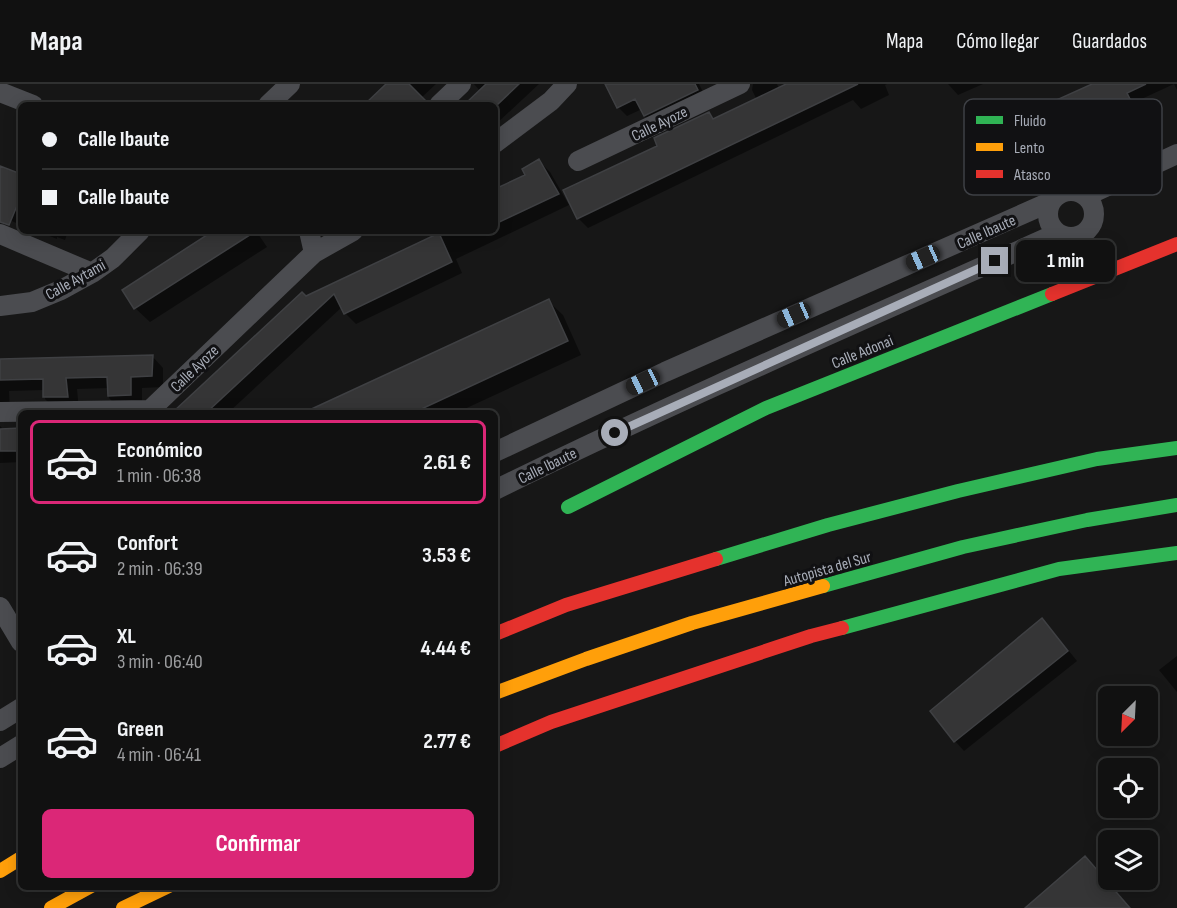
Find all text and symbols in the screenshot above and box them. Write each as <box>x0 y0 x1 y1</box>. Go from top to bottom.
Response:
text: Mapa <box>30 25 83 58</box>
text: Mapa <box>886 29 923 54</box>
text: Cómo llegar <box>956 29 1039 54</box>
text: Guardados <box>1072 29 1147 54</box>
legend <box>964 99 1162 195</box>
street label: Calle Ayoze <box>629 103 691 146</box>
text: Fluido <box>1014 112 1046 131</box>
text: Calle Ibaute <box>78 126 169 153</box>
text: Lento <box>1014 139 1045 158</box>
text: Atasco <box>1013 166 1051 185</box>
text: Calle Ibaute <box>78 184 169 211</box>
street label: Calle Ibaute <box>954 211 1019 254</box>
callout: 1 min <box>1016 240 1115 282</box>
car <box>903 242 943 274</box>
route end <box>981 247 1008 274</box>
text: 1 min <box>1047 249 1084 273</box>
street label: Calle Aytami <box>42 256 109 305</box>
car <box>774 299 814 331</box>
street label: Calle Adonai <box>829 331 896 373</box>
street label: Calle Ayoze <box>167 341 223 397</box>
car <box>623 366 663 398</box>
route start <box>601 419 628 446</box>
icon: car <box>45 435 99 489</box>
text: Económico <box>117 437 203 464</box>
street label: Calle Ibaute <box>515 444 580 489</box>
text: 2.61 € <box>423 449 471 476</box>
text: 1 min · 06:38 <box>117 464 201 488</box>
icon: car <box>45 528 99 582</box>
text: Confort <box>117 530 178 557</box>
text: 3.53 € <box>422 542 471 569</box>
street label: Autopista del Sur <box>780 548 874 591</box>
text: 2 min · 06:39 <box>117 557 203 581</box>
icon: car <box>45 621 99 675</box>
text: XL <box>117 623 136 650</box>
text: 4.44 € <box>420 635 471 662</box>
text: 3 min · 06:40 <box>117 650 203 674</box>
north arrow <box>1098 686 1158 746</box>
map controls <box>1098 686 1158 890</box>
icon: car <box>45 714 99 768</box>
text: Green <box>117 716 164 743</box>
text: 2.77 € <box>423 728 471 755</box>
text: 4 min · 06:41 <box>117 743 201 767</box>
button: locate <box>1098 758 1158 818</box>
button: Confirmar <box>42 809 474 878</box>
button: layers <box>1098 830 1158 890</box>

